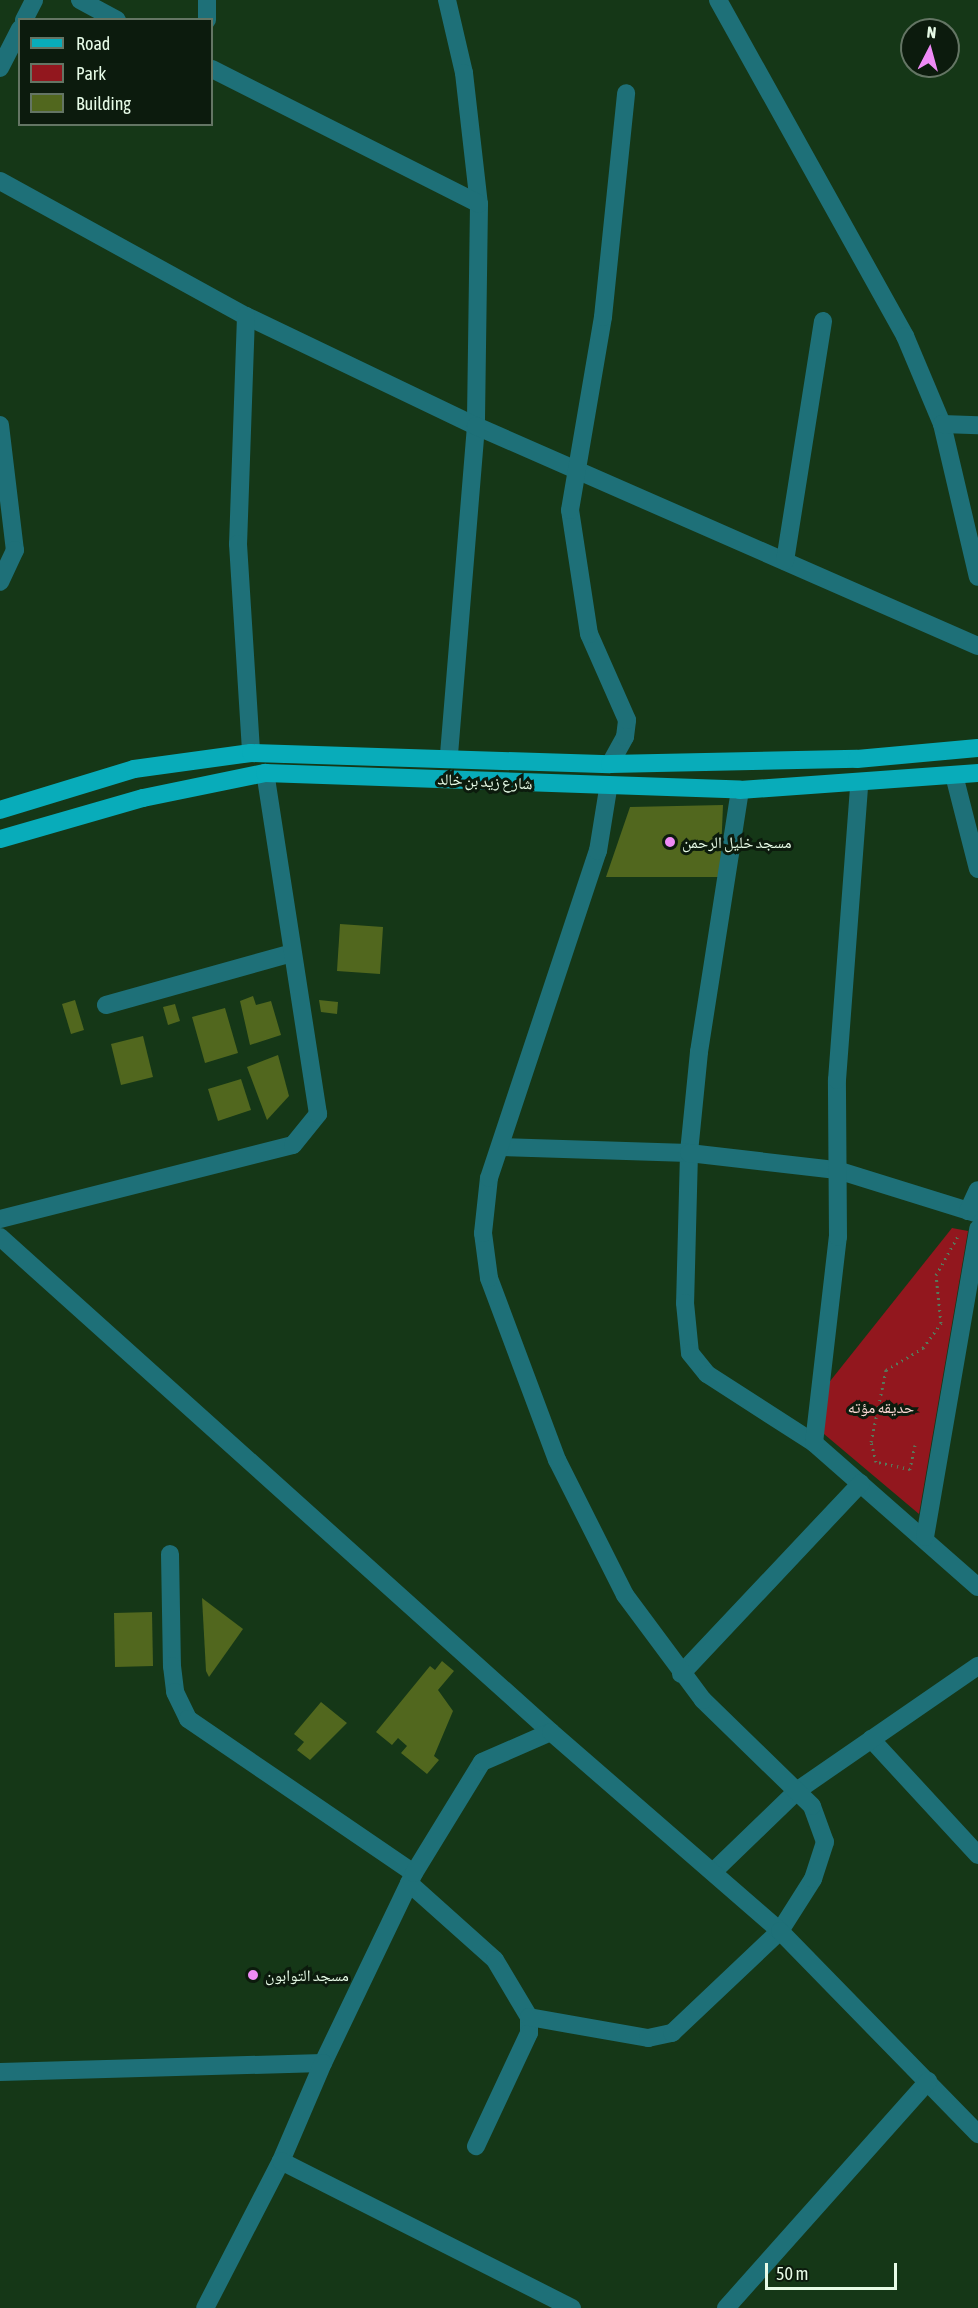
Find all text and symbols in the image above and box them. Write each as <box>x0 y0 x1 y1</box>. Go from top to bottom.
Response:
legend <box>18 18 213 126</box>
north arrow <box>900 18 960 78</box>
text: N <box>926 23 937 42</box>
text: Road <box>76 33 110 54</box>
text: Park <box>76 63 106 84</box>
text: Building <box>76 93 131 114</box>
street label: شارع زيد بن خالد <box>437 769 533 793</box>
place label: مسجد خليل الرحمن <box>682 832 792 852</box>
marker: مسجد خليل الرحمن <box>663 835 677 849</box>
park label: حديقه مؤته <box>848 1397 914 1417</box>
place label: مسجد التوابون <box>265 1965 349 1985</box>
marker: مسجد التوابون <box>246 1968 260 1982</box>
scale bar <box>768 2251 900 2289</box>
text: 50 m <box>776 2263 808 2284</box>

